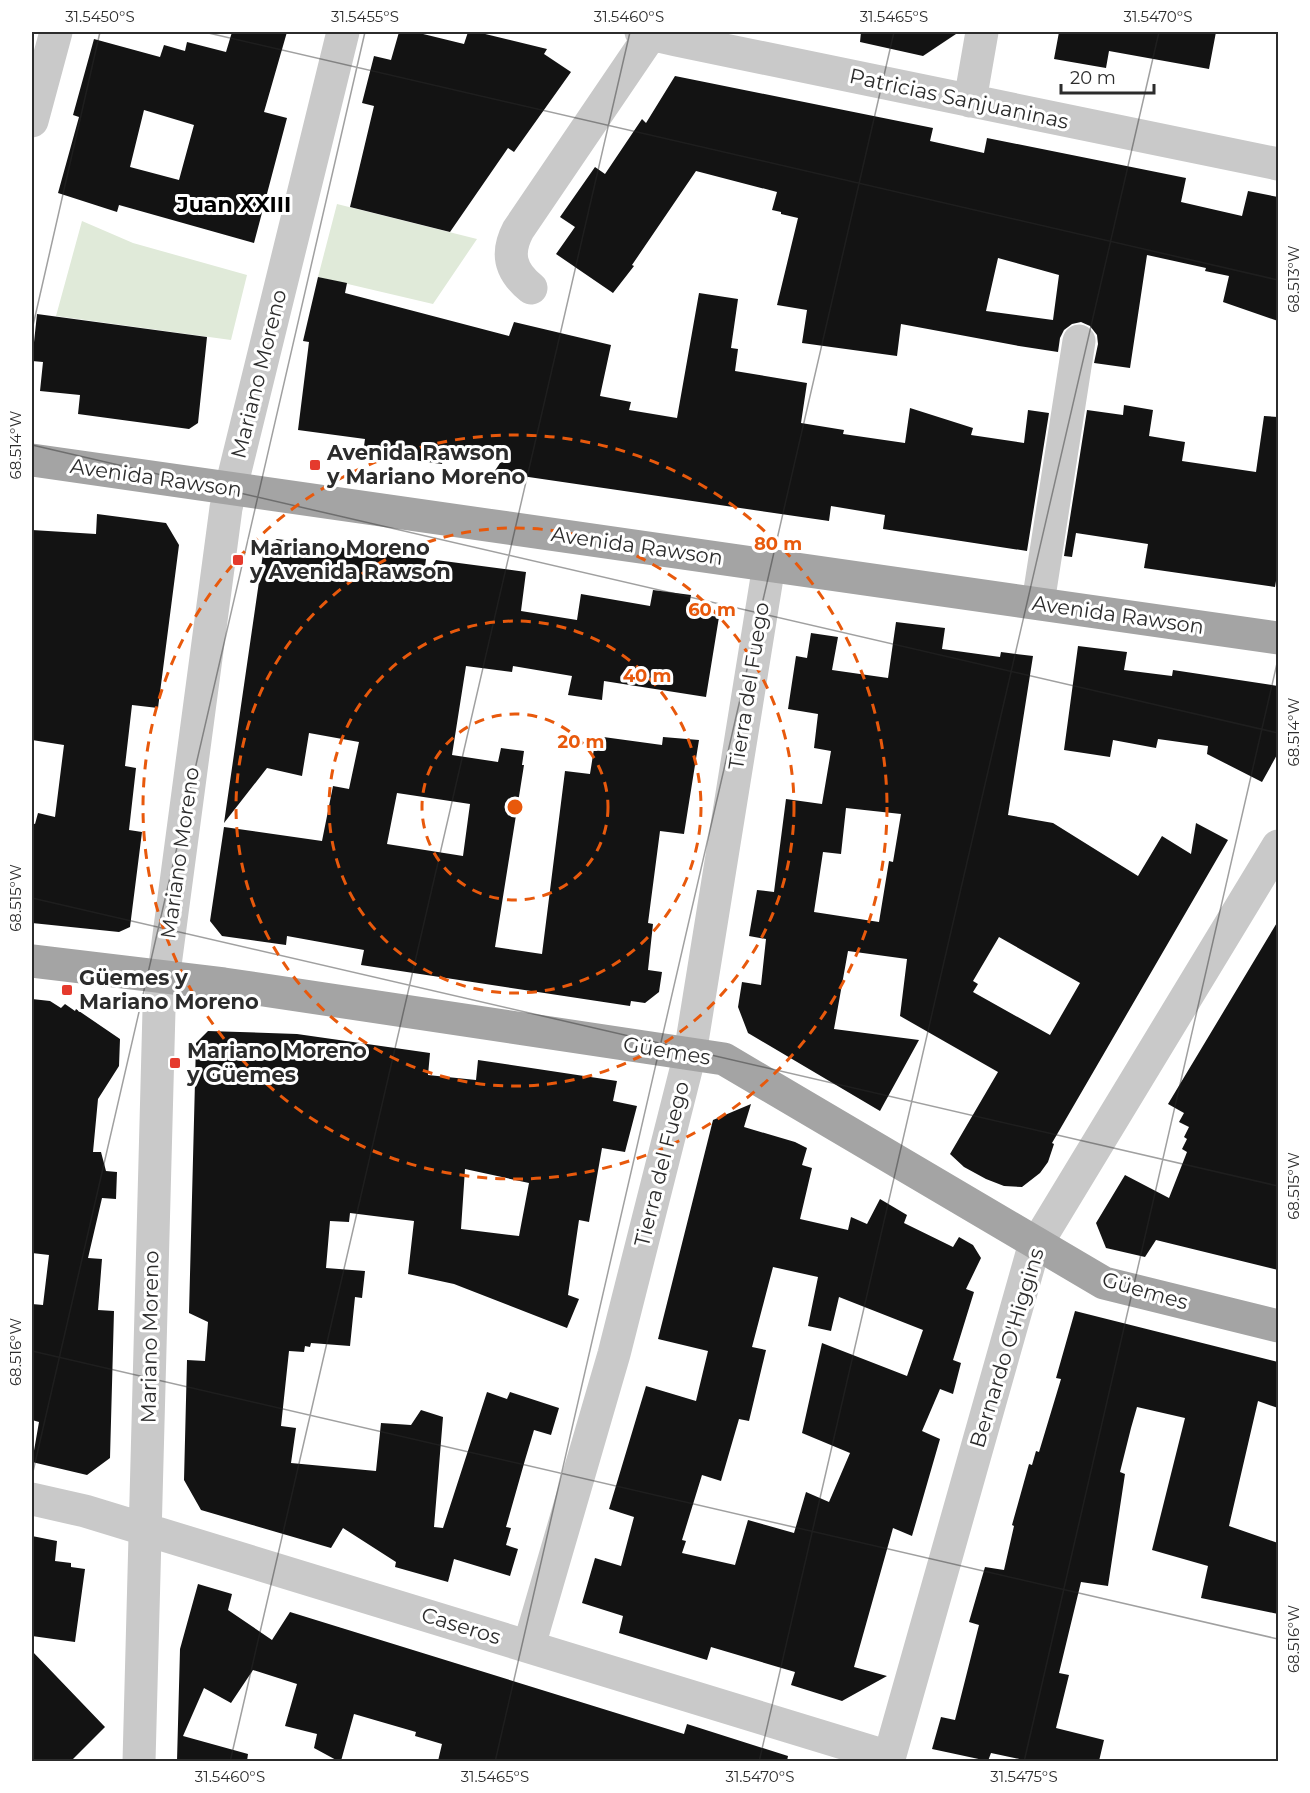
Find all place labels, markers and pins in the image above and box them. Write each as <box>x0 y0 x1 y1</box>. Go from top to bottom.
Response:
place label: Avenida Rawson y Mariano Moreno <box>326 440 526 489</box>
marker: Avenida Rawson y Mariano Moreno <box>308 458 322 472</box>
place label: Mariano Moreno y Avenida Rawson <box>249 535 451 584</box>
marker: Mariano Moreno y Avenida Rawson <box>231 553 245 567</box>
centre of rings <box>505 797 525 817</box>
place label: Güemes y Mariano Moreno <box>79 965 259 1014</box>
marker: Güemes y Mariano Moreno <box>60 983 74 997</box>
place label: Mariano Moreno y Güemes <box>186 1038 367 1087</box>
marker: Mariano Moreno y Güemes <box>168 1056 182 1070</box>

